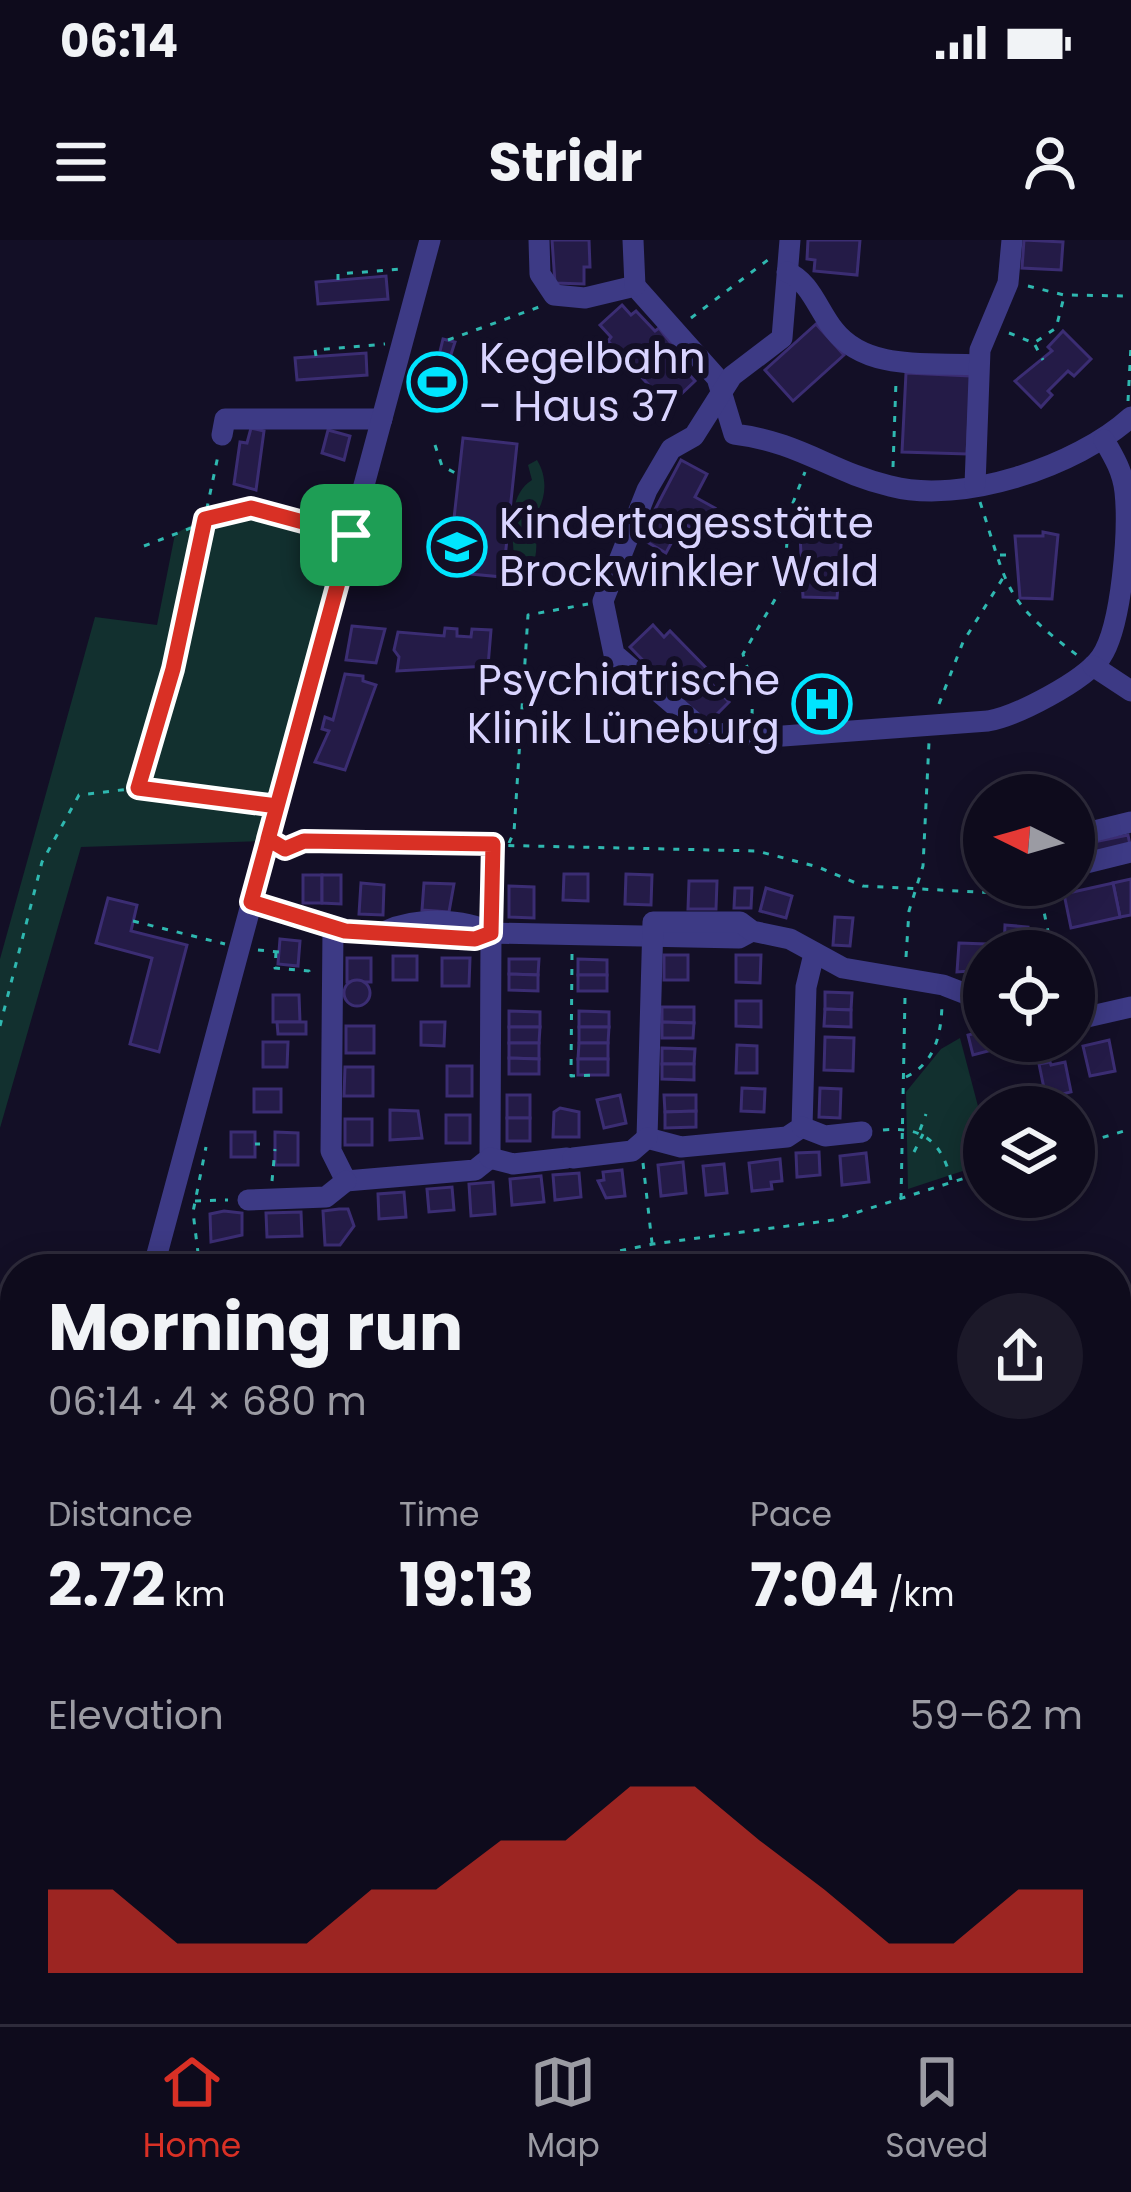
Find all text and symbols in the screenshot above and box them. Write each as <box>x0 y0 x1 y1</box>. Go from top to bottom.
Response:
text: 06:14 <box>60 10 178 73</box>
text: Stridr <box>489 124 642 200</box>
icon: menu <box>48 129 114 195</box>
icon: person <box>1017 129 1083 195</box>
place label: Kegelbahn - Haus 37 <box>479 329 706 436</box>
sports icon: Kegelbahn - Haus 37 <box>406 351 468 413</box>
pin <box>300 484 402 586</box>
place label: Kindertagesstätte Brockwinkler Wald <box>499 494 879 601</box>
icon: arrive <box>318 502 384 568</box>
school or university icon: Kindertagesstätte Brockwinkler Wald <box>426 516 488 578</box>
place label: Psychiatrische Klinik Lüneburg <box>467 651 780 758</box>
hospital icon: Psychiatrische Klinik Lüneburg <box>791 673 853 735</box>
north arrow <box>963 774 1095 906</box>
map controls <box>963 774 1095 1218</box>
button: locate <box>963 930 1095 1062</box>
button: layers <box>963 1086 1095 1218</box>
text: Morning run <box>48 1281 463 1373</box>
button: share <box>957 1293 1083 1419</box>
text: 06:14 · 4 × 680 m <box>48 1374 367 1429</box>
text: Distance <box>48 1491 193 1538</box>
text: Time <box>399 1491 479 1538</box>
text: Pace <box>750 1491 832 1538</box>
text: 2.72 <box>48 1543 166 1627</box>
text: 19:13 <box>399 1543 534 1627</box>
text: 7:04 <box>750 1543 879 1627</box>
text: km <box>166 1571 225 1618</box>
text: /km <box>879 1571 954 1618</box>
text: Elevation <box>48 1688 224 1743</box>
text: 59–62 m <box>910 1688 1083 1743</box>
tab: Home <box>143 2049 241 2171</box>
tab: Map <box>527 2049 600 2171</box>
tab: Saved <box>885 2049 988 2171</box>

